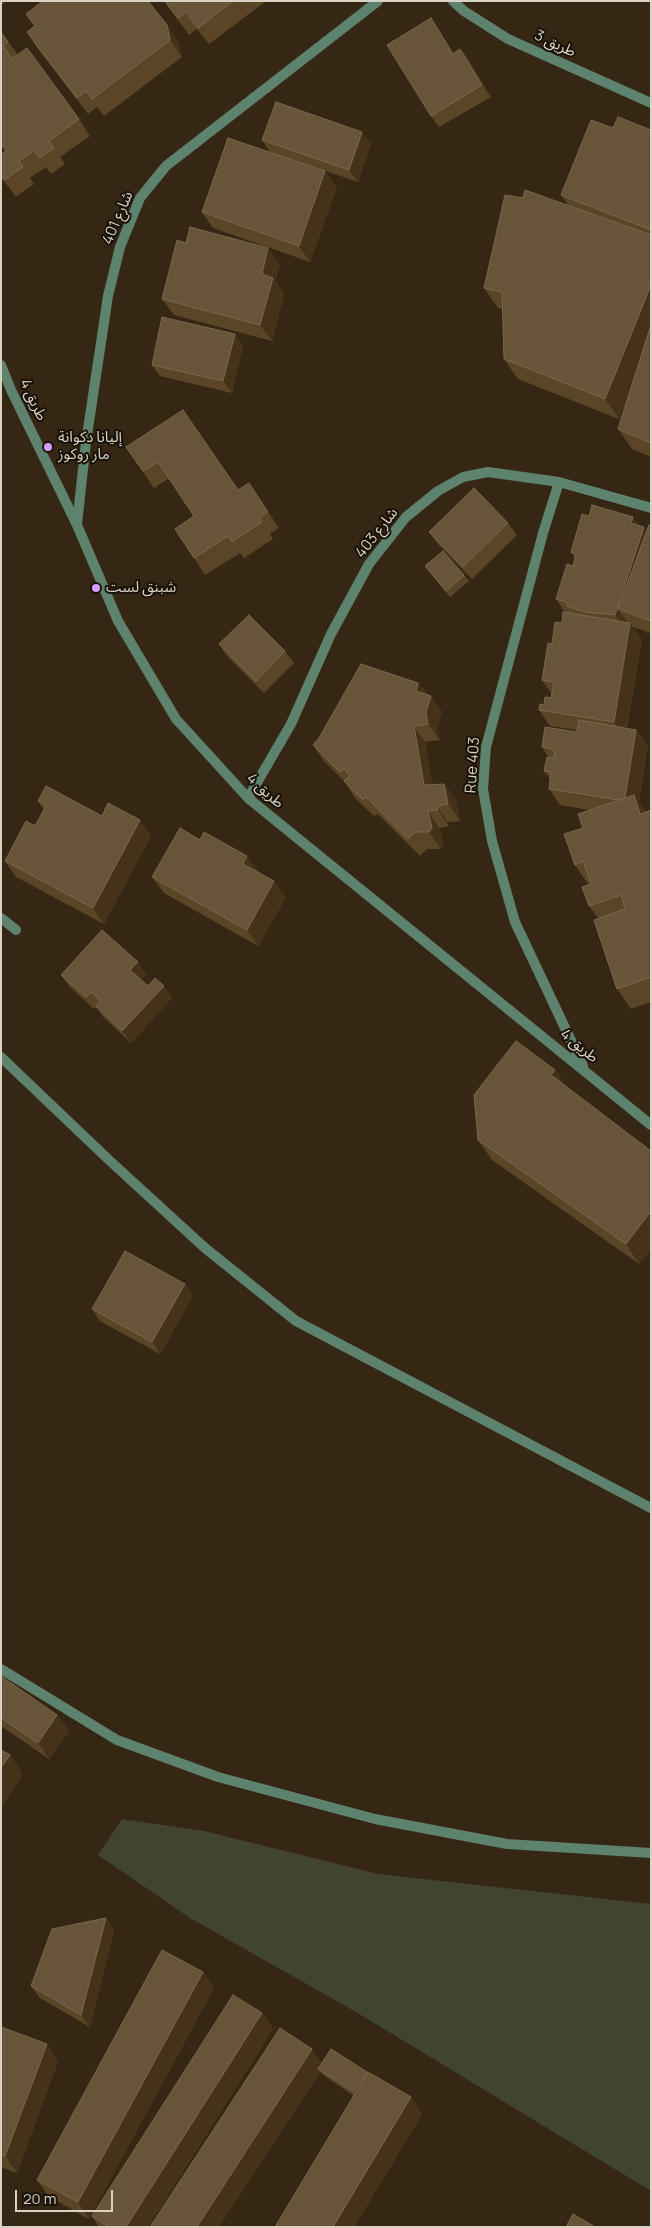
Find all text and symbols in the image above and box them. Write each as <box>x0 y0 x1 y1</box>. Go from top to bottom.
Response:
street label: طريق 3 <box>531 27 579 61</box>
street label: شارع 401 <box>99 189 137 247</box>
street label: طريق 4 <box>16 376 50 424</box>
place label: إليانا دكوانة مار روكوز <box>58 429 122 464</box>
marker: إليانا دكوانة مار روكوز <box>42 441 54 453</box>
street label: شارع 403 <box>352 504 402 562</box>
place label: شبنق لست <box>106 579 176 597</box>
marker: شبنق لست <box>90 582 102 594</box>
street label: Rue 403 <box>462 736 484 794</box>
street label: طريق 4 <box>243 770 287 812</box>
street label: طريق 4 <box>556 1025 602 1067</box>
scale bar <box>18 2180 115 2212</box>
text: 20 m <box>23 2188 56 2209</box>

